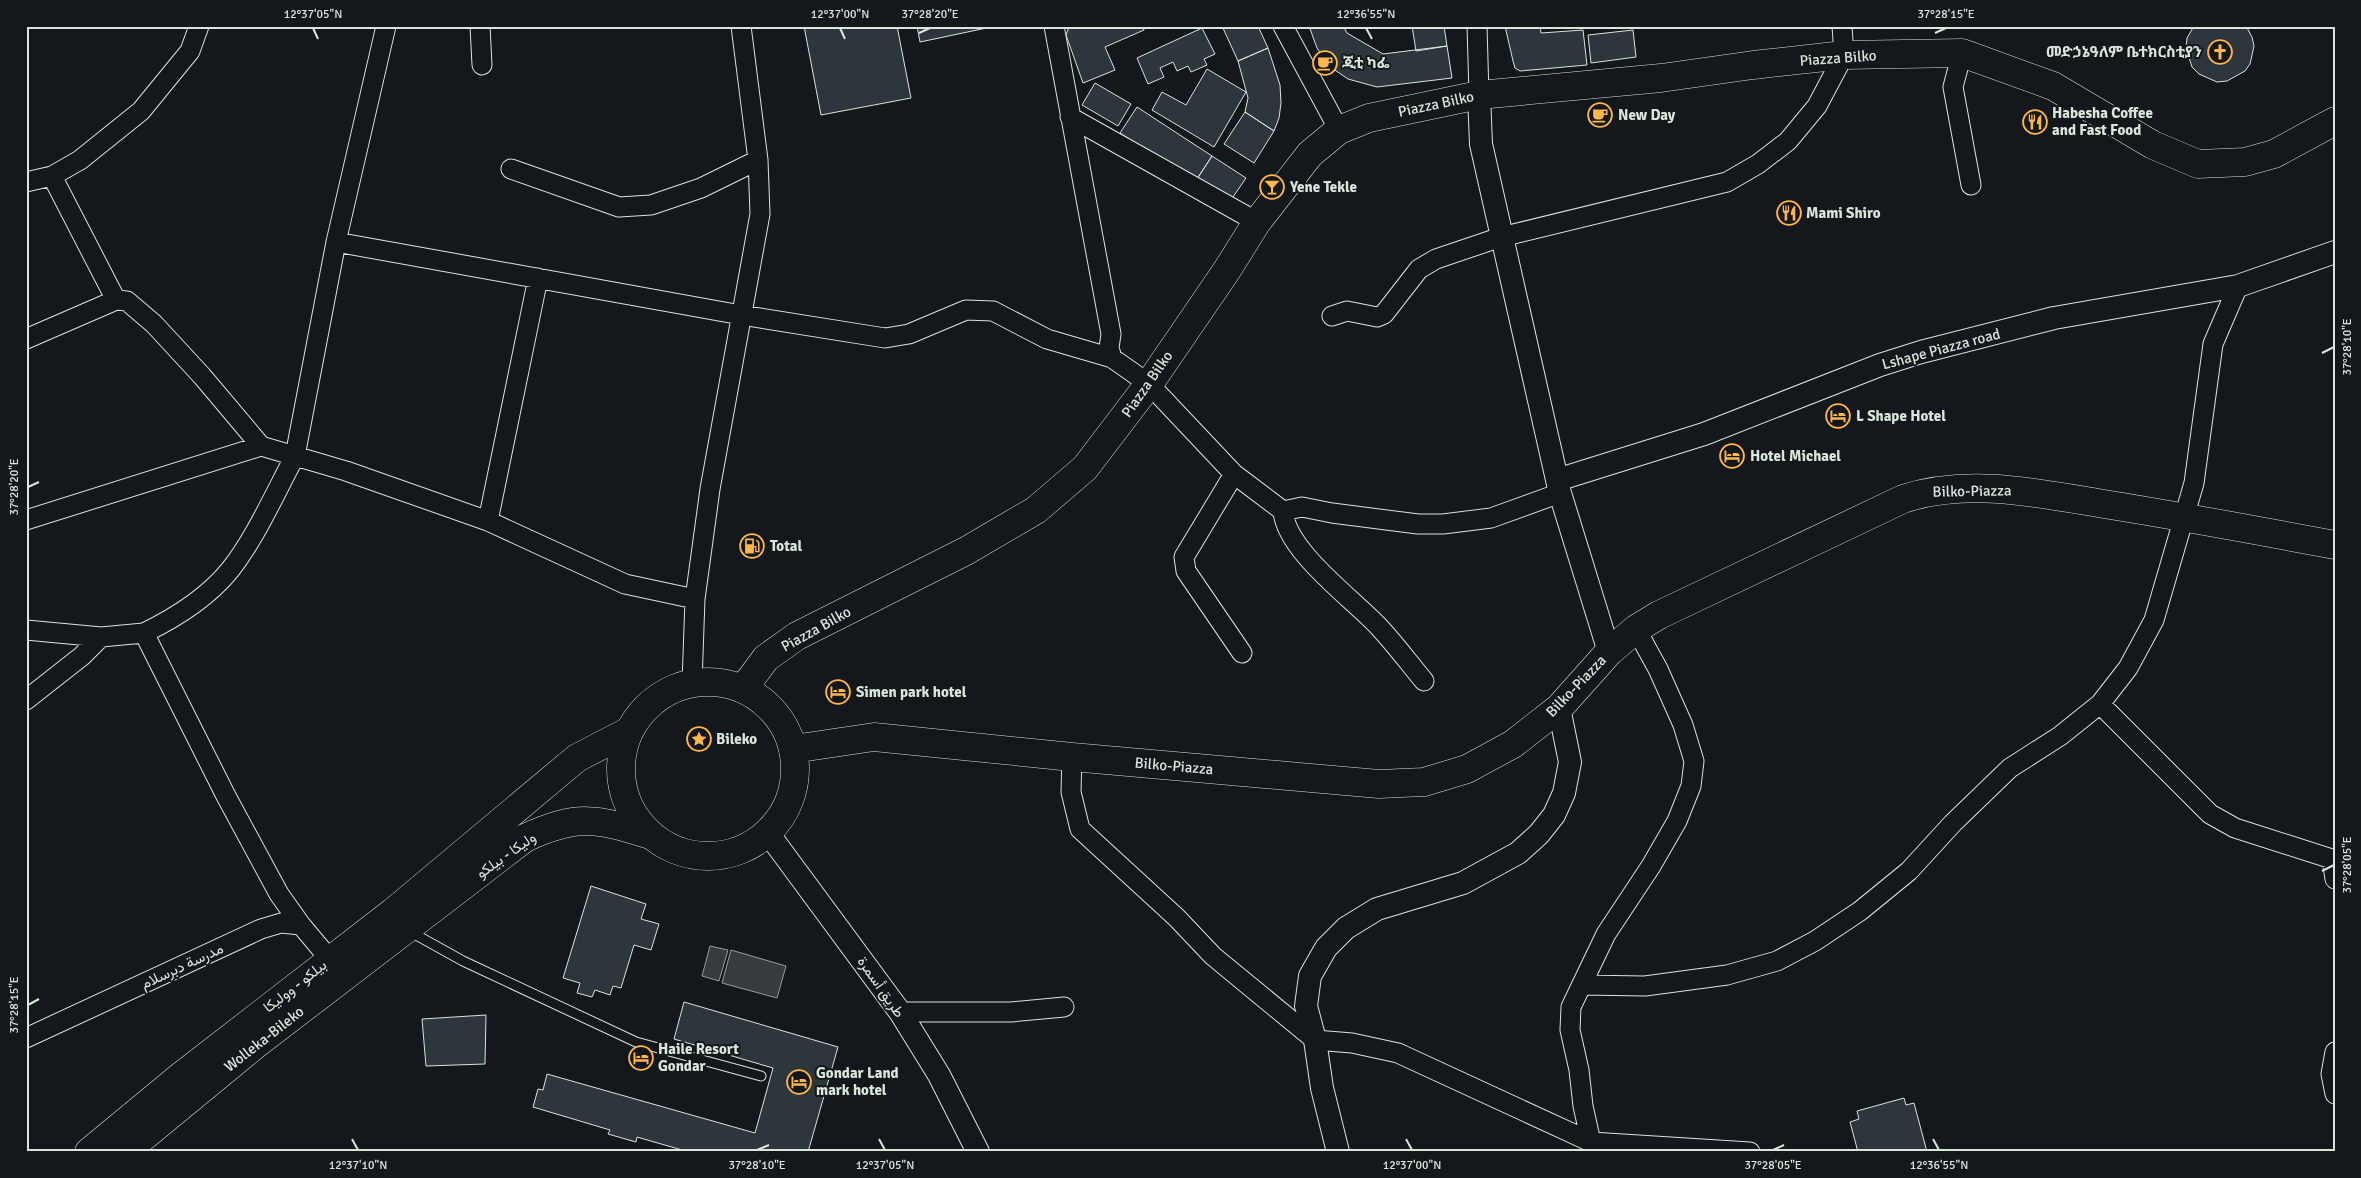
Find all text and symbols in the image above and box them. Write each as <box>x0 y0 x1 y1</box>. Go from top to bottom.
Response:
text: 12°37'05"N <box>284 7 342 22</box>
text: 12°37'00"N <box>811 7 869 22</box>
text: 37°28'20"E <box>901 7 959 22</box>
text: 12°36'55"N <box>1337 7 1395 22</box>
text: 37°28'15"E <box>1917 7 1975 22</box>
church icon: መድኃኔዓለም ቤተክርስቲያን <box>2207 39 2233 65</box>
place label: መድኃኔዓለም ቤተክርስቲያን <box>2046 43 2202 61</box>
street label: Piazza Bilko <box>1799 46 1877 70</box>
cafe icon: ጂቲ ካፌ <box>1312 50 1338 76</box>
place label: ጂቲ ካፌ <box>1342 54 1390 72</box>
street label: Piazza Bilko <box>1396 87 1476 121</box>
cafe icon: New Day <box>1587 102 1613 128</box>
place label: Habesha Coffee and Fast Food <box>2052 104 2153 139</box>
place label: New Day <box>1618 106 1676 124</box>
restaurant icon: Habesha Coffee and Fast Food <box>2022 109 2048 135</box>
bar icon: Yene Tekle <box>1259 174 1285 200</box>
place label: Yene Tekle <box>1289 178 1357 196</box>
restaurant icon: Mami Shiro <box>1776 200 1802 226</box>
place label: Mami Shiro <box>1806 204 1881 222</box>
text: 37°28'10"E <box>2340 318 2355 376</box>
street label: Lshape Piazza road <box>1880 325 2002 373</box>
street label: Piazza Bilko <box>1118 347 1177 421</box>
hotel icon: L Shape Hotel <box>1825 403 1851 429</box>
place label: L Shape Hotel <box>1856 407 1946 425</box>
hotel icon: Hotel Michael <box>1719 443 1745 469</box>
place label: Hotel Michael <box>1750 447 1841 465</box>
text: 37°28'20"E <box>7 458 22 516</box>
street label: Bilko-Piazza <box>1932 481 2012 501</box>
fuel station icon: Total <box>739 533 765 559</box>
place label: Total <box>770 537 802 555</box>
street label: Piazza Bilko <box>778 602 854 656</box>
street label: Bilko-Piazza <box>1542 651 1610 721</box>
hotel icon: Simen park hotel <box>825 679 851 705</box>
place label: Simen park hotel <box>856 683 967 701</box>
place icon: Bileko <box>686 726 712 752</box>
place label: Bileko <box>716 730 757 748</box>
street label: Bilko-Piazza <box>1134 754 1214 778</box>
street label: وليكا - بيلكو <box>473 828 539 882</box>
text: 37°28'05"E <box>2340 836 2355 894</box>
street label: مدرسة دبرسلام <box>138 939 226 994</box>
street label: طريق أسمرة <box>853 953 909 1022</box>
street label: بيلكو - ووليكا <box>260 956 330 1016</box>
text: 37°28'15"E <box>7 976 22 1034</box>
street label: Wolleka-Bileko <box>221 1002 308 1076</box>
place label: Haile Resort Gondar <box>658 1040 739 1075</box>
hotel icon: Haile Resort Gondar <box>628 1045 654 1071</box>
place label: Gondar Land mark hotel <box>816 1064 899 1099</box>
hotel icon: Gondar Land mark hotel <box>786 1069 812 1095</box>
text: 12°37'10"N <box>329 1158 387 1173</box>
text: 37°28'10"E <box>728 1158 786 1173</box>
text: 12°37'05"N <box>856 1158 914 1173</box>
text: 12°37'00"N <box>1383 1158 1441 1173</box>
text: 37°28'05"E <box>1744 1158 1802 1173</box>
text: 12°36'55"N <box>1910 1158 1968 1173</box>

